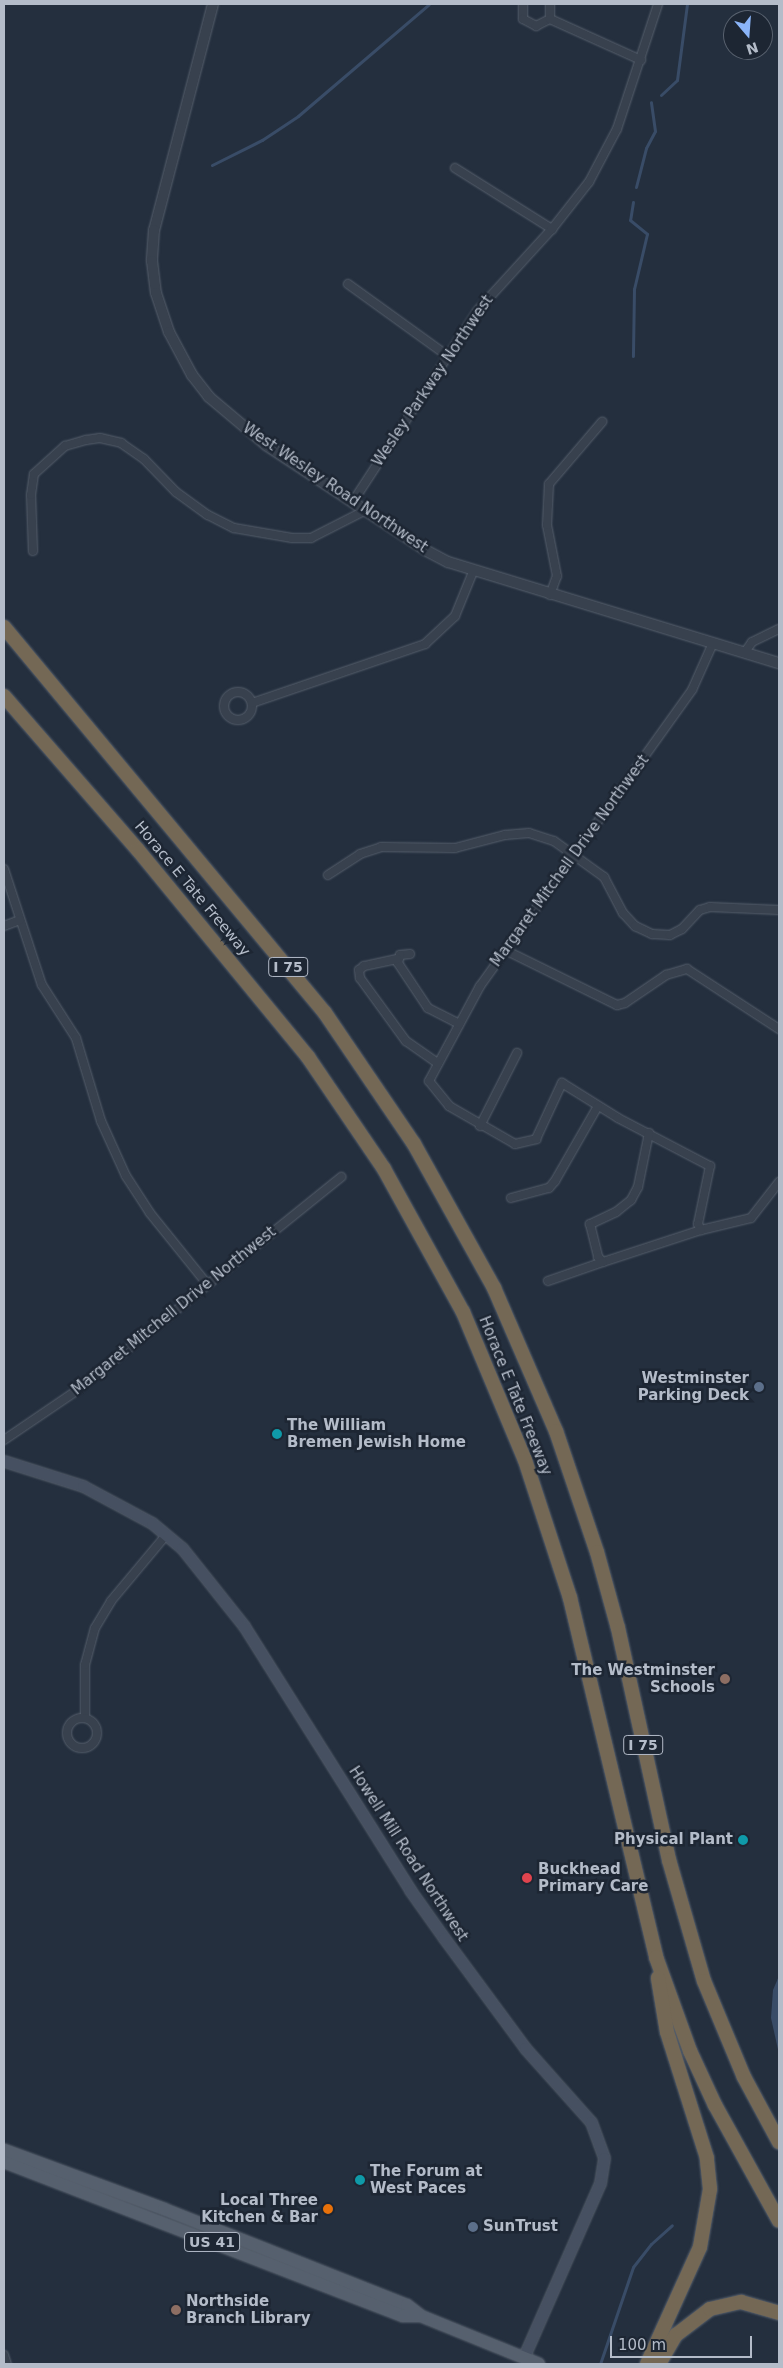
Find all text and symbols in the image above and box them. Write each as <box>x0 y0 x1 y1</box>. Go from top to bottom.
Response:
north arrow <box>723 10 773 60</box>
text: N <box>744 39 760 58</box>
street label: Wesley Parkway Northwest <box>369 292 497 470</box>
street label: West Wesley Road Northwest <box>239 419 431 557</box>
street label: Margaret Mitchell Drive Northwest <box>487 752 653 970</box>
street label: Horace E Tate Freeway <box>130 818 254 960</box>
road number: I 75 <box>268 956 308 979</box>
street label: Margaret Mitchell Drive Northwest <box>68 1223 280 1399</box>
street label: Horace E Tate Freeway <box>475 1314 555 1478</box>
place label: Westminster Parking Deck <box>638 1369 749 1404</box>
marker: Westminster Parking Deck <box>753 1381 765 1393</box>
place label: The William Bremen Jewish Home <box>287 1416 466 1451</box>
marker: The William Bremen Jewish Home <box>271 1428 283 1440</box>
place label: The Westminster Schools <box>571 1661 715 1696</box>
marker: The Westminster Schools <box>719 1673 731 1685</box>
road number: I 75 <box>623 1734 663 1756</box>
street label: Howell Mill Road Northwest <box>345 1763 471 1945</box>
place label: Physical Plant <box>614 1831 733 1849</box>
marker: Physical Plant <box>737 1834 749 1846</box>
place label: Buckhead Primary Care <box>538 1860 648 1895</box>
marker: Buckhead Primary Care <box>520 1871 534 1885</box>
place label: The Forum at West Paces <box>370 2162 482 2197</box>
marker: The Forum at West Paces <box>354 2174 366 2186</box>
place label: Local Three Kitchen & Bar <box>201 2191 318 2226</box>
marker: Local Three Kitchen & Bar <box>322 2203 334 2215</box>
place label: SunTrust <box>483 2218 558 2236</box>
marker: SunTrust <box>467 2221 479 2233</box>
road number: US 41 <box>183 2230 241 2254</box>
place label: Northside Branch Library <box>186 2292 311 2327</box>
marker: Northside Branch Library <box>170 2304 182 2316</box>
scale bar <box>613 2326 756 2358</box>
text: 100 m <box>618 2336 666 2354</box>

